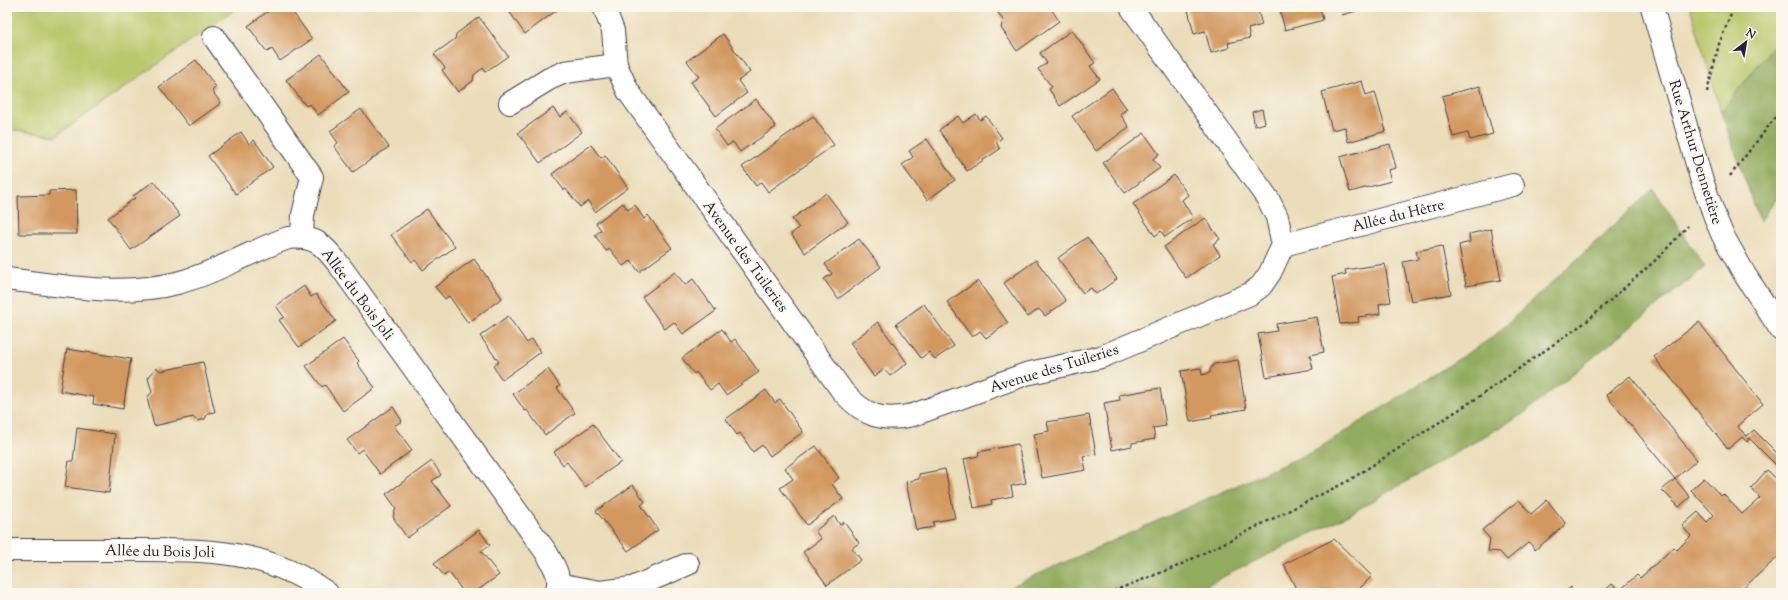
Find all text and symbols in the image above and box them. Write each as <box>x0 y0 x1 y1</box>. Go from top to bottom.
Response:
north arrow <box>1726 22 1766 62</box>
text: N <box>1742 25 1759 44</box>
street label: Rue Arthur Dennetière <box>1663 78 1727 227</box>
street label: Allée du Hêtre <box>1350 195 1447 238</box>
street label: Avenue des Tuileries <box>697 197 793 317</box>
street label: Allée du Bois Joli <box>315 245 398 345</box>
street label: Avenue des Tuileries <box>988 340 1121 399</box>
street label: Allée du Bois Joli <box>105 541 215 564</box>

